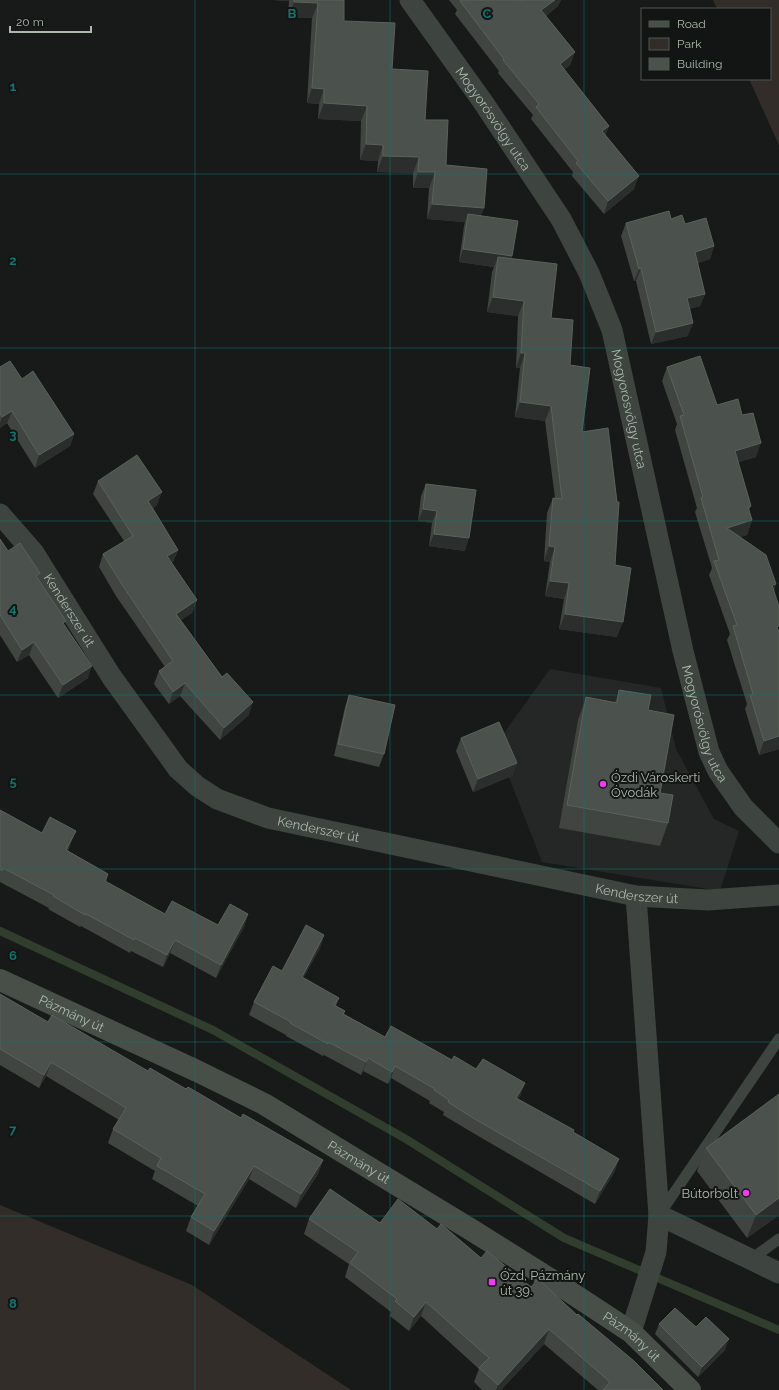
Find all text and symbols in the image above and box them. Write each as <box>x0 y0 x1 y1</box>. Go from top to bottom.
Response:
text: B <box>288 6 297 21</box>
text: C <box>483 6 492 21</box>
scale bar <box>10 8 91 34</box>
legend <box>641 8 771 80</box>
text: 20 m <box>16 15 44 29</box>
text: Road <box>677 17 706 31</box>
text: Park <box>677 37 702 51</box>
text: Building <box>677 57 723 71</box>
street label: Mogyorósvölgy utca <box>453 64 534 173</box>
text: 1 <box>10 79 17 94</box>
text: 2 <box>9 253 17 268</box>
street label: Mogyorósvölgy utca <box>609 347 650 470</box>
text: 3 <box>9 427 17 442</box>
street label: Kenderszer út <box>41 571 99 650</box>
text: 4 <box>9 601 17 616</box>
street label: Mogyorósvölgy utca <box>679 663 731 785</box>
place label: Ózdi Városkerti Óvodák <box>611 770 700 800</box>
text: 5 <box>9 774 17 789</box>
marker: Ózdi Városkerti Óvodák <box>598 779 608 789</box>
street label: Kenderszer út <box>276 813 362 845</box>
street label: Kenderszer út <box>594 880 679 906</box>
text: 6 <box>9 948 17 963</box>
street label: Pázmány út <box>37 992 107 1035</box>
text: 7 <box>9 1122 17 1137</box>
street label: Pázmány út <box>325 1137 394 1187</box>
place label: Bútorbolt <box>681 1186 739 1201</box>
marker: Bútorbolt <box>741 1188 751 1198</box>
place label: Ózd, Pázmány út 39. <box>500 1268 585 1298</box>
marker: Ózd, Pázmány út 39. <box>487 1277 497 1287</box>
text: 8 <box>9 1296 17 1311</box>
street label: Pázmány út <box>600 1308 664 1365</box>

